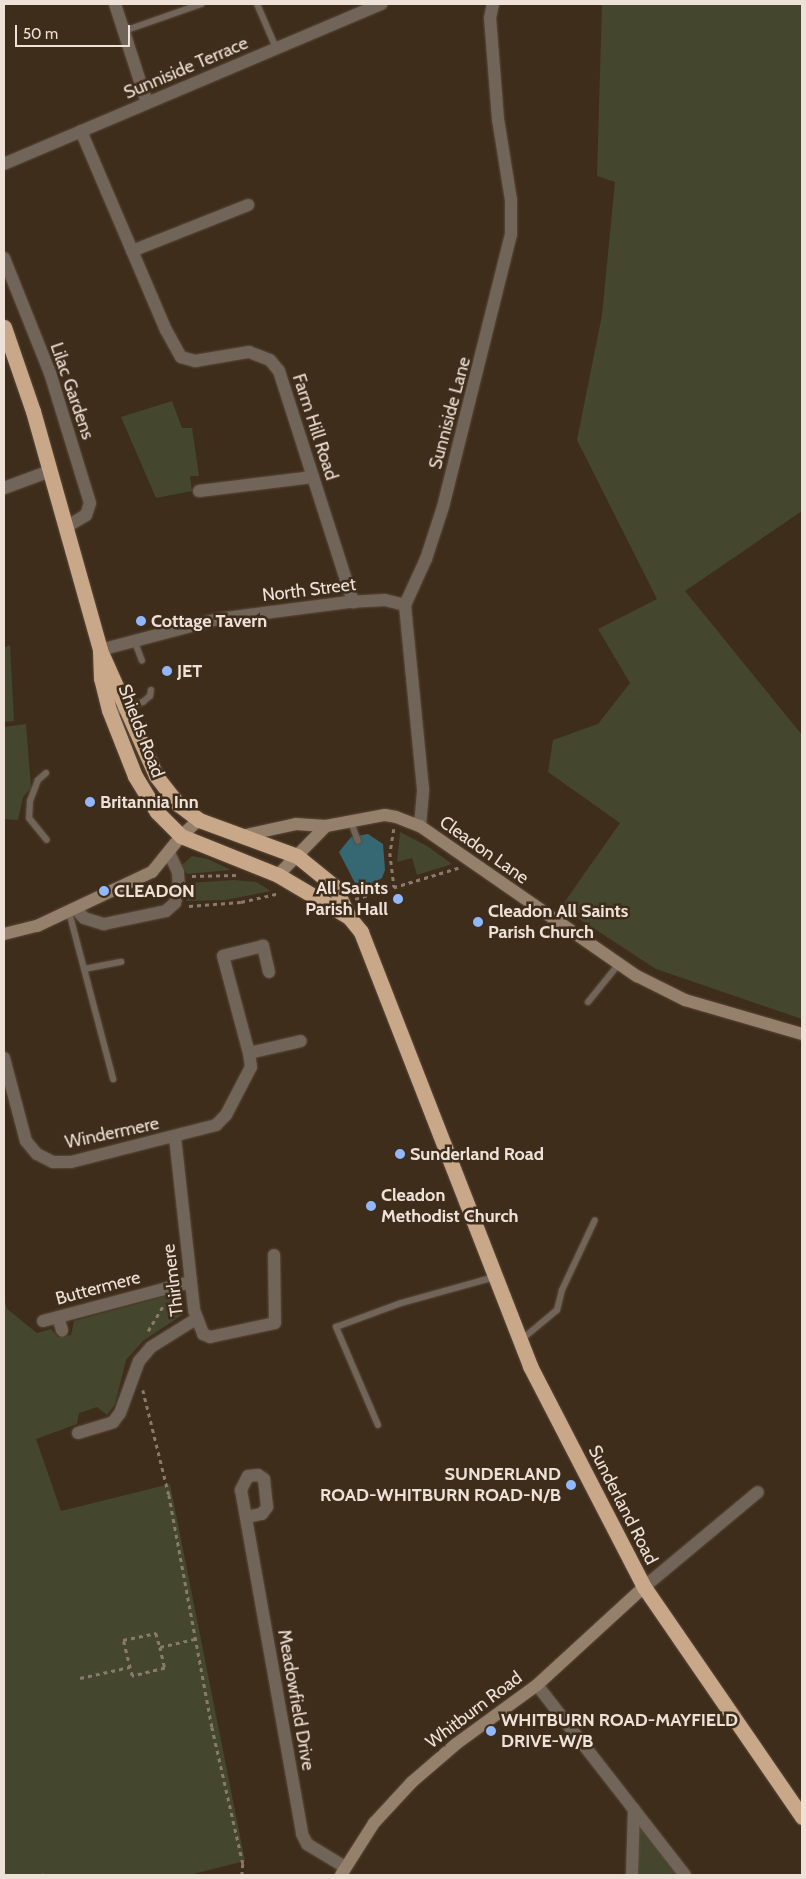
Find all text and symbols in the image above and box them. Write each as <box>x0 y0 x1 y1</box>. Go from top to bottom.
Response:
scale bar <box>18 15 132 47</box>
text: 50 m <box>23 25 58 43</box>
street label: Sunniside Terrace <box>121 32 251 104</box>
street label: Lilac Gardens <box>45 340 99 442</box>
street label: Sunniside Lane <box>425 355 475 471</box>
street label: Farm Hill Road <box>288 371 342 483</box>
street label: North Street <box>261 574 357 606</box>
place label: Cottage Tavern <box>151 610 267 632</box>
marker: Cottage Tavern <box>135 615 147 627</box>
place label: JET <box>177 660 202 682</box>
marker: JET <box>161 665 173 677</box>
street label: Shields Road <box>113 681 169 781</box>
place label: Britannia Inn <box>100 791 199 813</box>
marker: Britannia Inn <box>84 796 96 808</box>
street label: Cleadon Lane <box>435 811 533 889</box>
place label: All Saints Parish Hall <box>305 878 388 921</box>
place label: CLEADON <box>114 880 195 902</box>
marker: CLEADON <box>98 885 110 897</box>
marker: All Saints Parish Hall <box>392 893 404 905</box>
place label: Cleadon All Saints Parish Church <box>488 901 628 944</box>
marker: Cleadon All Saints Parish Church <box>472 916 484 928</box>
street label: Windermere <box>63 1113 161 1153</box>
place label: Sunderland Road <box>410 1143 544 1165</box>
marker: Sunderland Road <box>394 1148 406 1160</box>
place label: Cleadon Methodist Church <box>381 1185 518 1228</box>
marker: Cleadon Methodist Church <box>365 1200 377 1212</box>
street label: Thirlmere <box>158 1243 188 1317</box>
street label: Buttermere <box>53 1266 143 1310</box>
street label: Sunderland Road <box>584 1442 662 1568</box>
place label: SUNDERLAND ROAD-WHITBURN ROAD-N/B <box>320 1464 561 1506</box>
marker: SUNDERLAND ROAD-WHITBURN ROAD-N/B <box>565 1479 577 1491</box>
street label: Meadowfield Drive <box>273 1628 319 1772</box>
street label: Whitburn Road <box>422 1667 526 1753</box>
place label: WHITBURN ROAD-MAYFIELD DRIVE-W/B <box>501 1710 738 1752</box>
marker: WHITBURN ROAD-MAYFIELD DRIVE-W/B <box>485 1725 497 1737</box>

